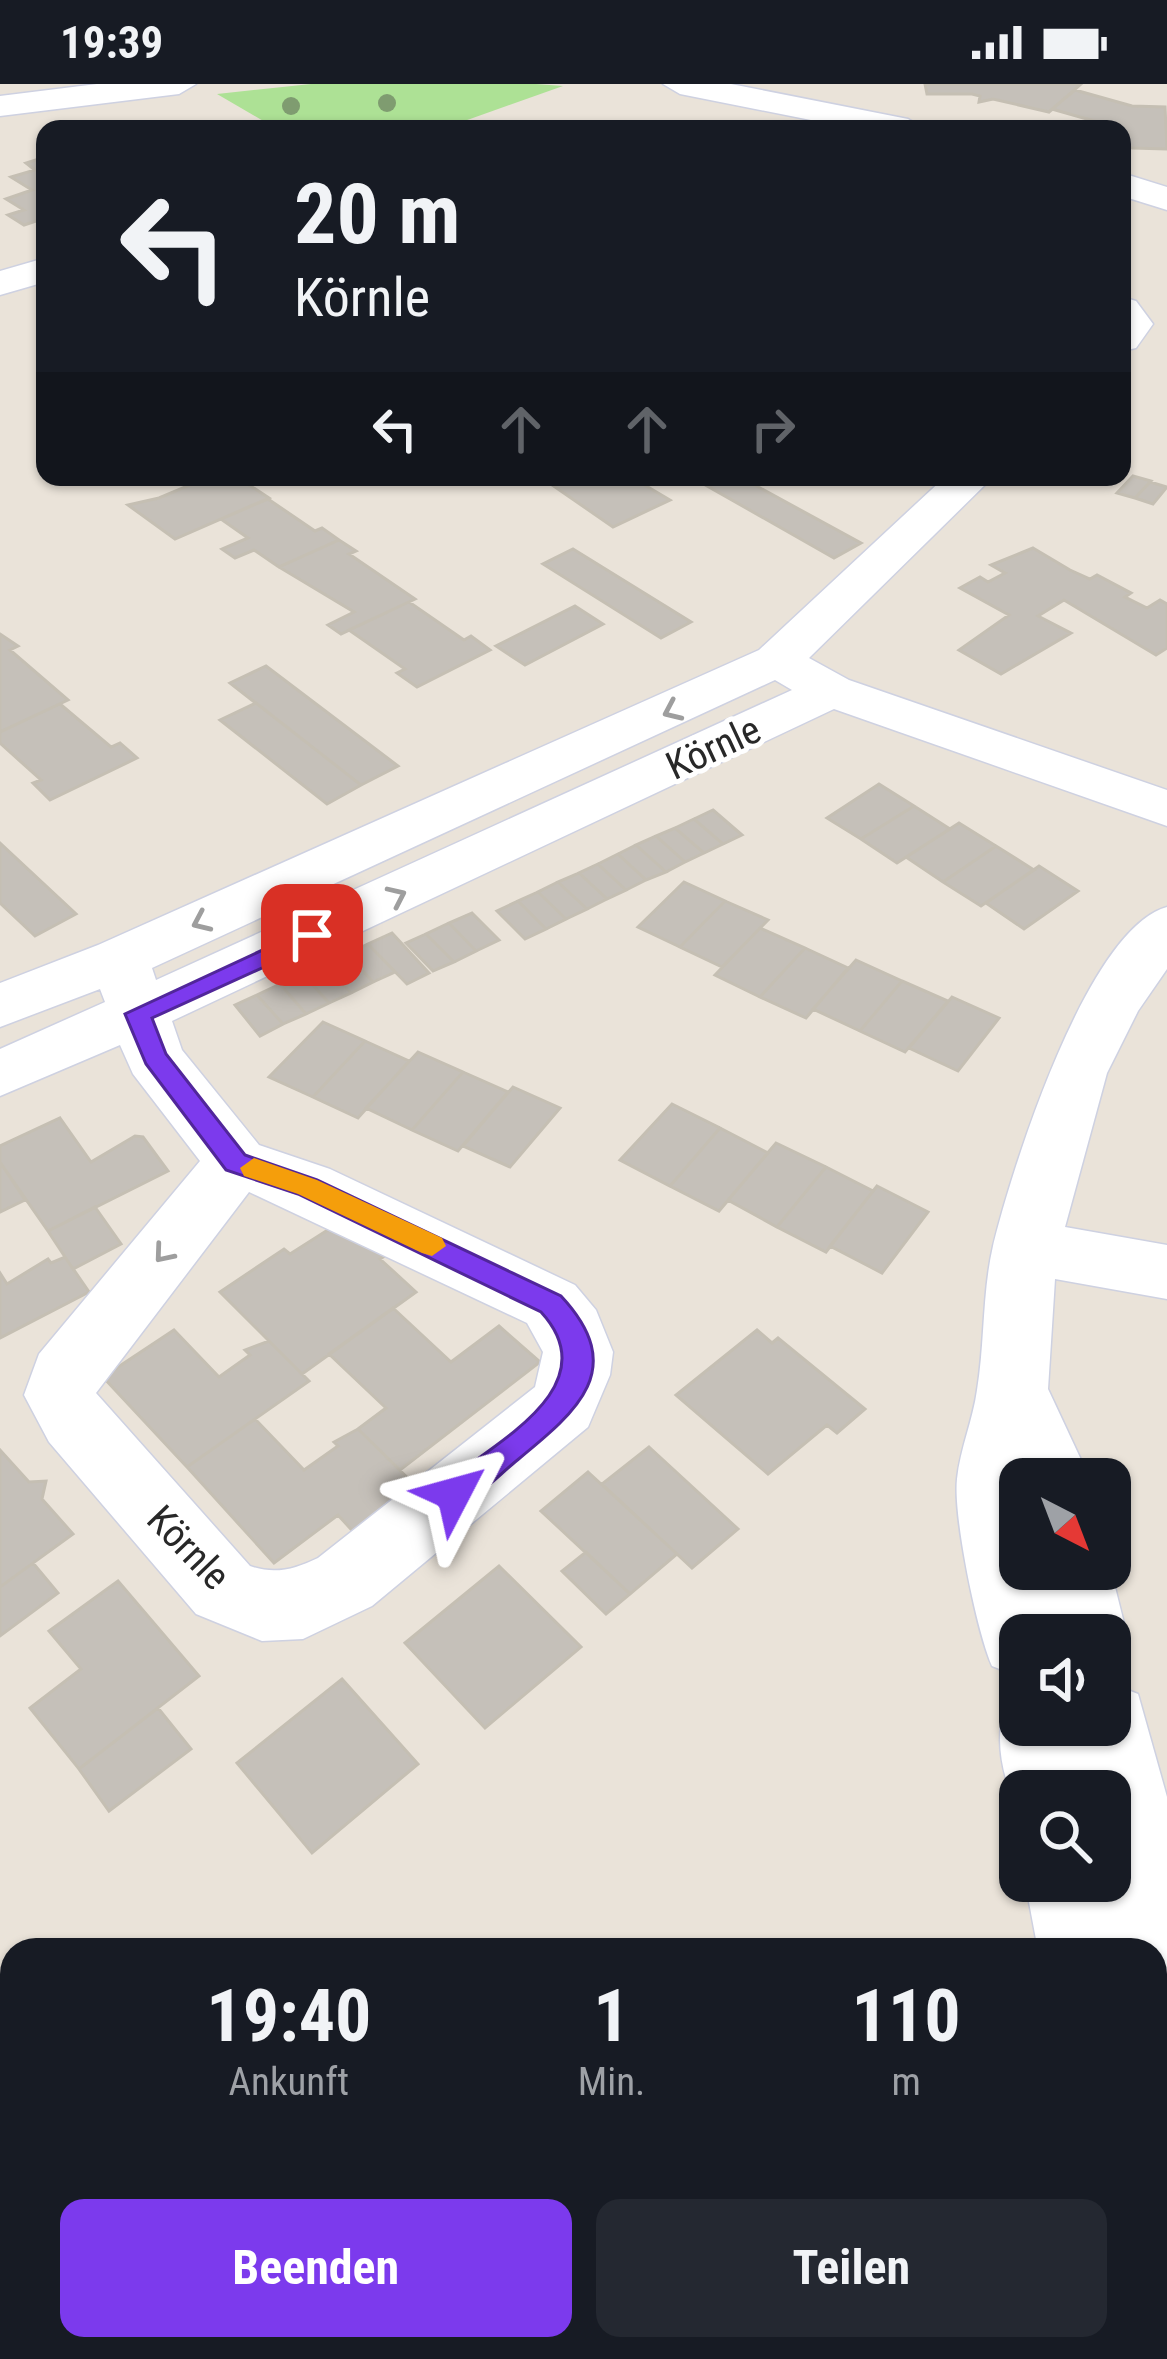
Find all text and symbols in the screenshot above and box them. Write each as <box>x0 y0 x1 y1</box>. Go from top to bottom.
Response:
text: 19:39 <box>60 16 163 69</box>
text: 20 m <box>294 165 461 264</box>
icon: left <box>96 168 252 324</box>
text: Körnle <box>294 266 430 329</box>
icon: left <box>362 396 428 462</box>
icon: ahead <box>488 396 554 462</box>
icon: ahead <box>614 396 680 462</box>
icon: right <box>740 396 806 462</box>
one-way arrow <box>663 697 684 721</box>
street label: Körnle <box>659 706 768 790</box>
pin <box>261 884 363 986</box>
one-way arrow <box>385 887 406 910</box>
icon: arrive <box>279 902 345 968</box>
one-way arrow <box>192 908 213 931</box>
one-way arrow <box>155 1240 177 1262</box>
position arrow <box>391 1431 517 1557</box>
north arrow <box>999 1458 1131 1590</box>
map controls <box>999 1458 1131 1902</box>
street label: Körnle <box>138 1496 239 1599</box>
button: sound <box>999 1614 1131 1746</box>
button: search <box>999 1770 1131 1902</box>
text: 19:40 <box>206 1974 371 2059</box>
text: 1 <box>593 1974 630 2059</box>
text: 110 <box>852 1974 961 2059</box>
text: Ankunft <box>229 2059 349 2105</box>
text: Min. <box>578 2059 645 2105</box>
text: m <box>891 2059 921 2105</box>
button: Beenden <box>60 2199 572 2337</box>
button: Teilen <box>596 2199 1107 2337</box>

